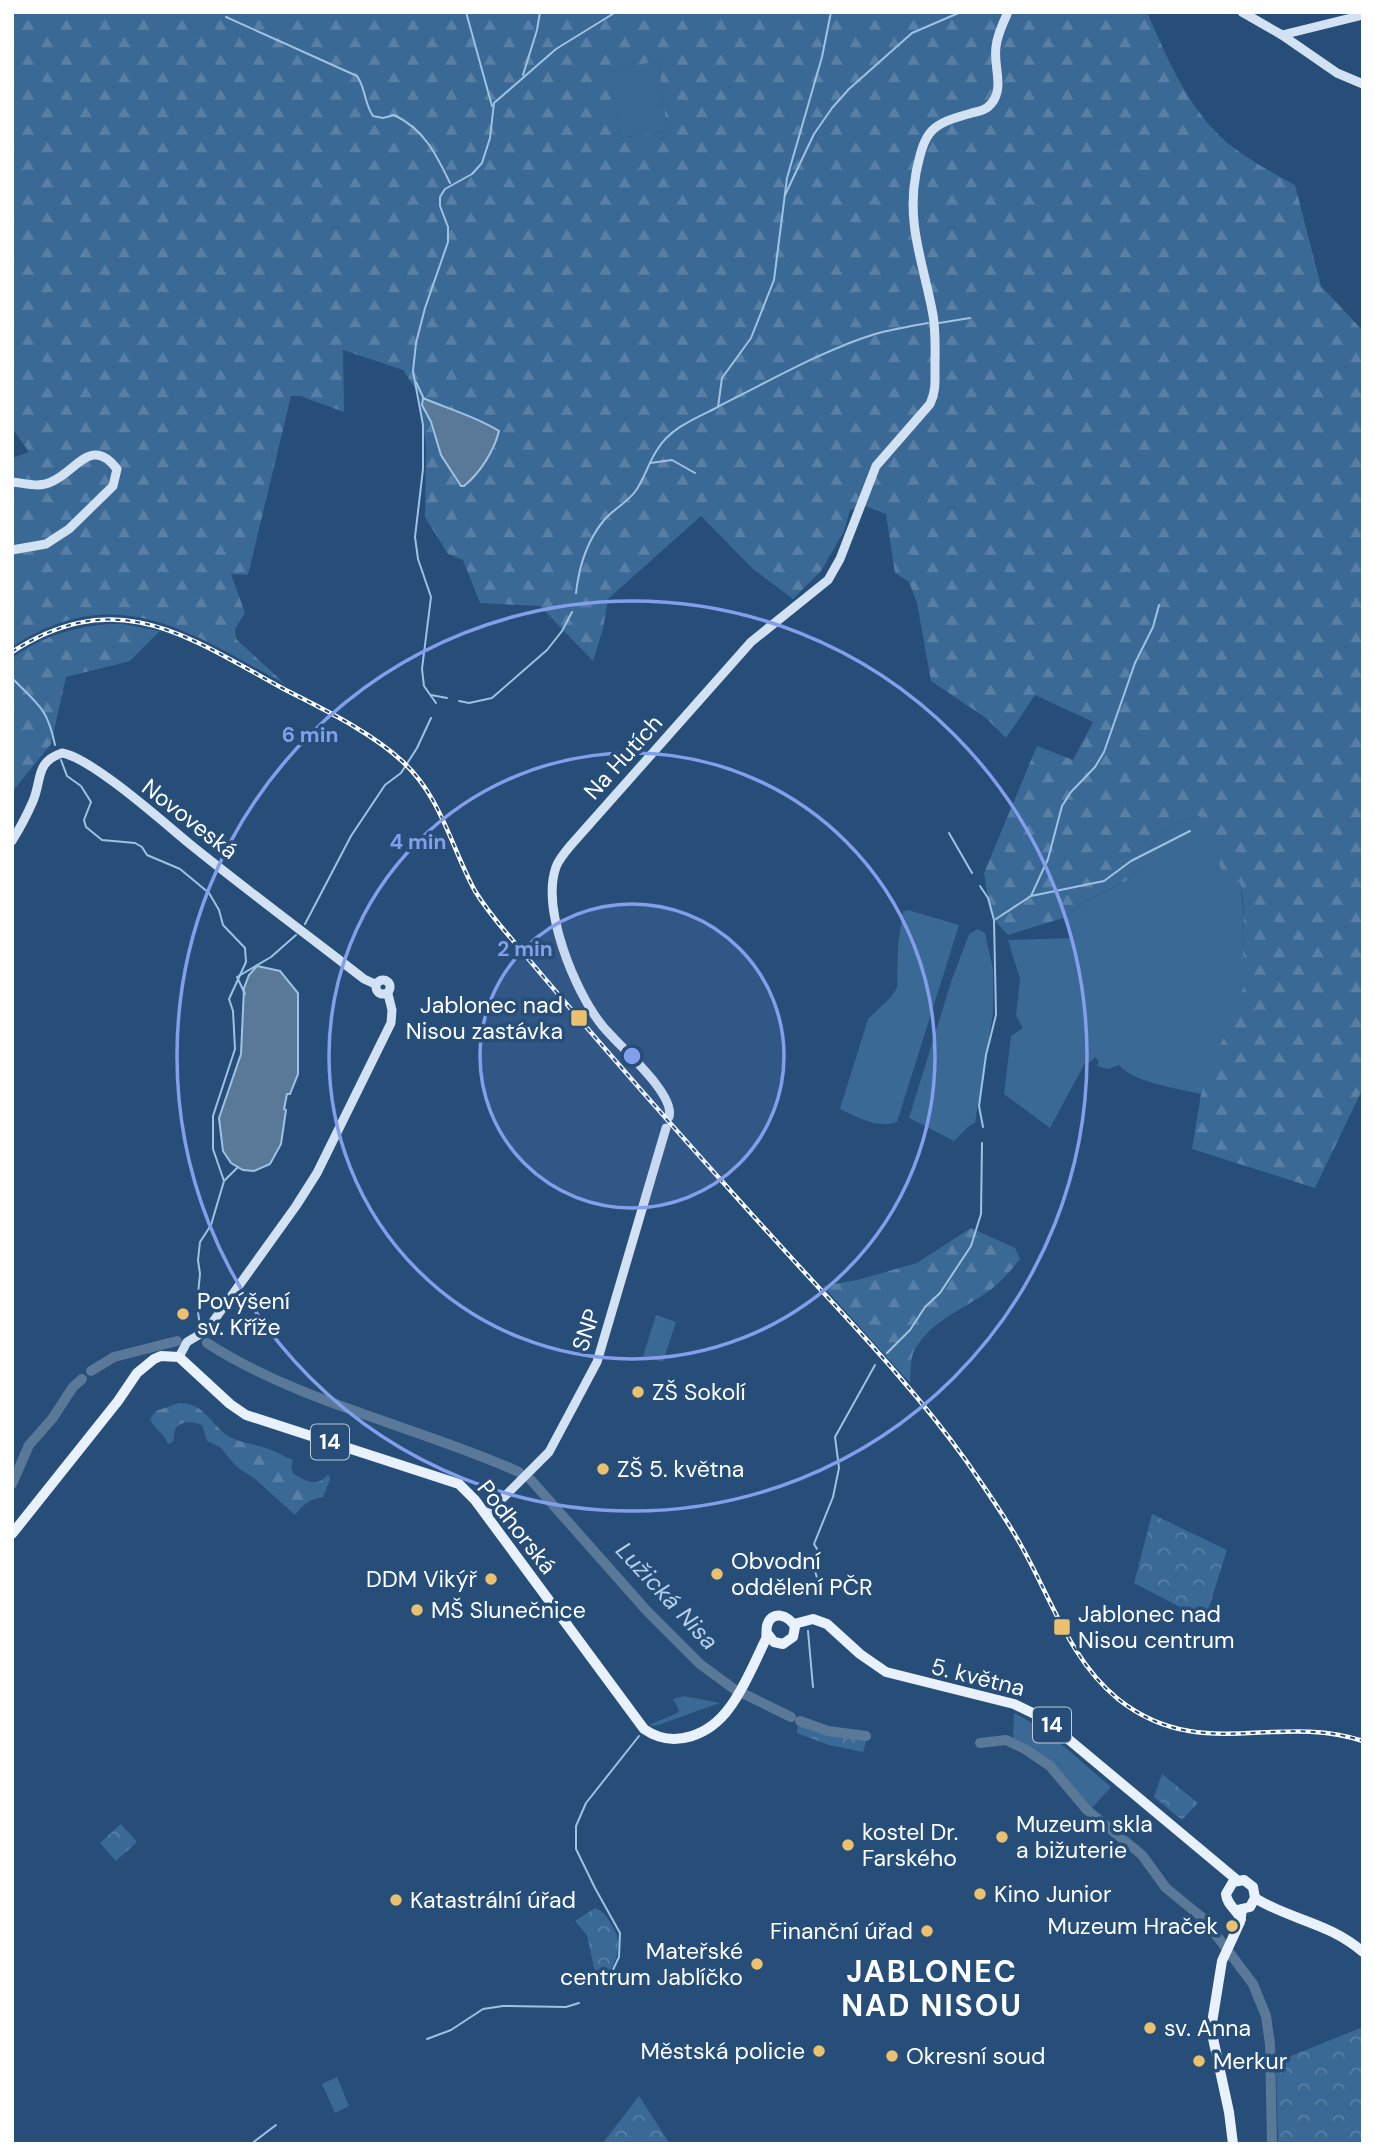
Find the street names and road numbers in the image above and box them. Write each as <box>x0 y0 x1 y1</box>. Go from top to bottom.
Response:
street label: Na Hutích <box>577 708 669 806</box>
street label: Novoveská <box>136 772 244 866</box>
street label: SNP <box>565 1305 607 1355</box>
road number: 14 <box>311 1424 349 1460</box>
street label: Podhorská <box>471 1474 563 1580</box>
street label: 5. května <box>928 1651 1028 1703</box>
road number: 14 <box>1033 1708 1071 1742</box>

